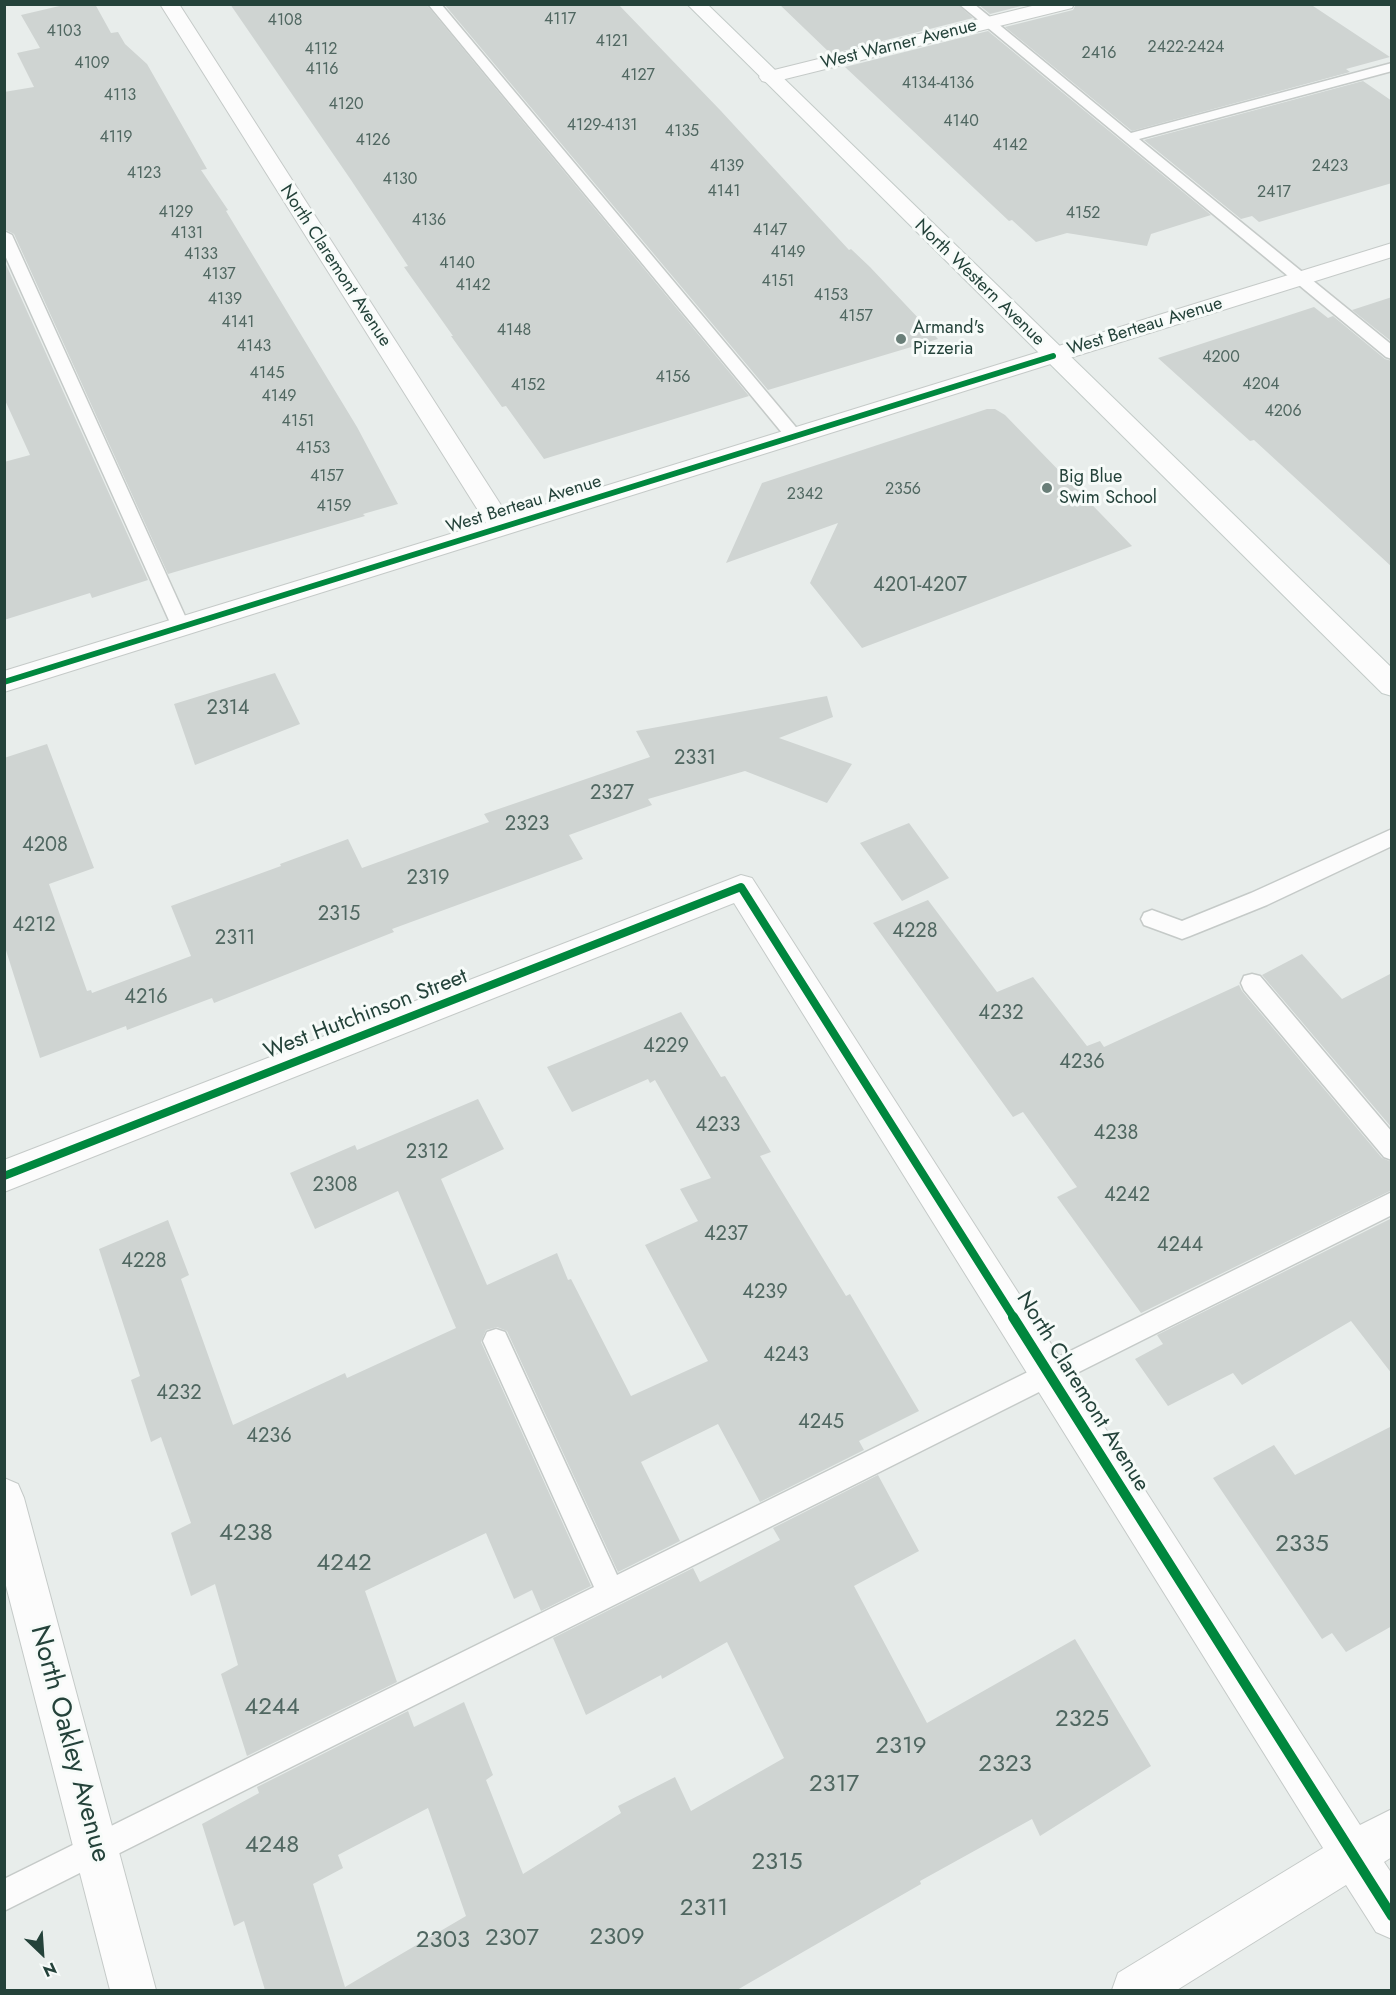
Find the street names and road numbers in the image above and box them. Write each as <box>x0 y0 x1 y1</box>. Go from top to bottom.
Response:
street label: West Warner Avenue <box>819 15 979 75</box>
street label: North Claremont Avenue <box>275 181 395 351</box>
street label: North Western Avenue <box>909 215 1049 351</box>
street label: West Berteau Avenue <box>1065 293 1225 361</box>
street label: West Berteau Avenue <box>444 471 604 539</box>
street label: West Hutchinson Street <box>261 964 471 1066</box>
street label: North Claremont Avenue <box>1010 1287 1154 1497</box>
street label: North Oakley Avenue <box>22 1622 116 1866</box>

